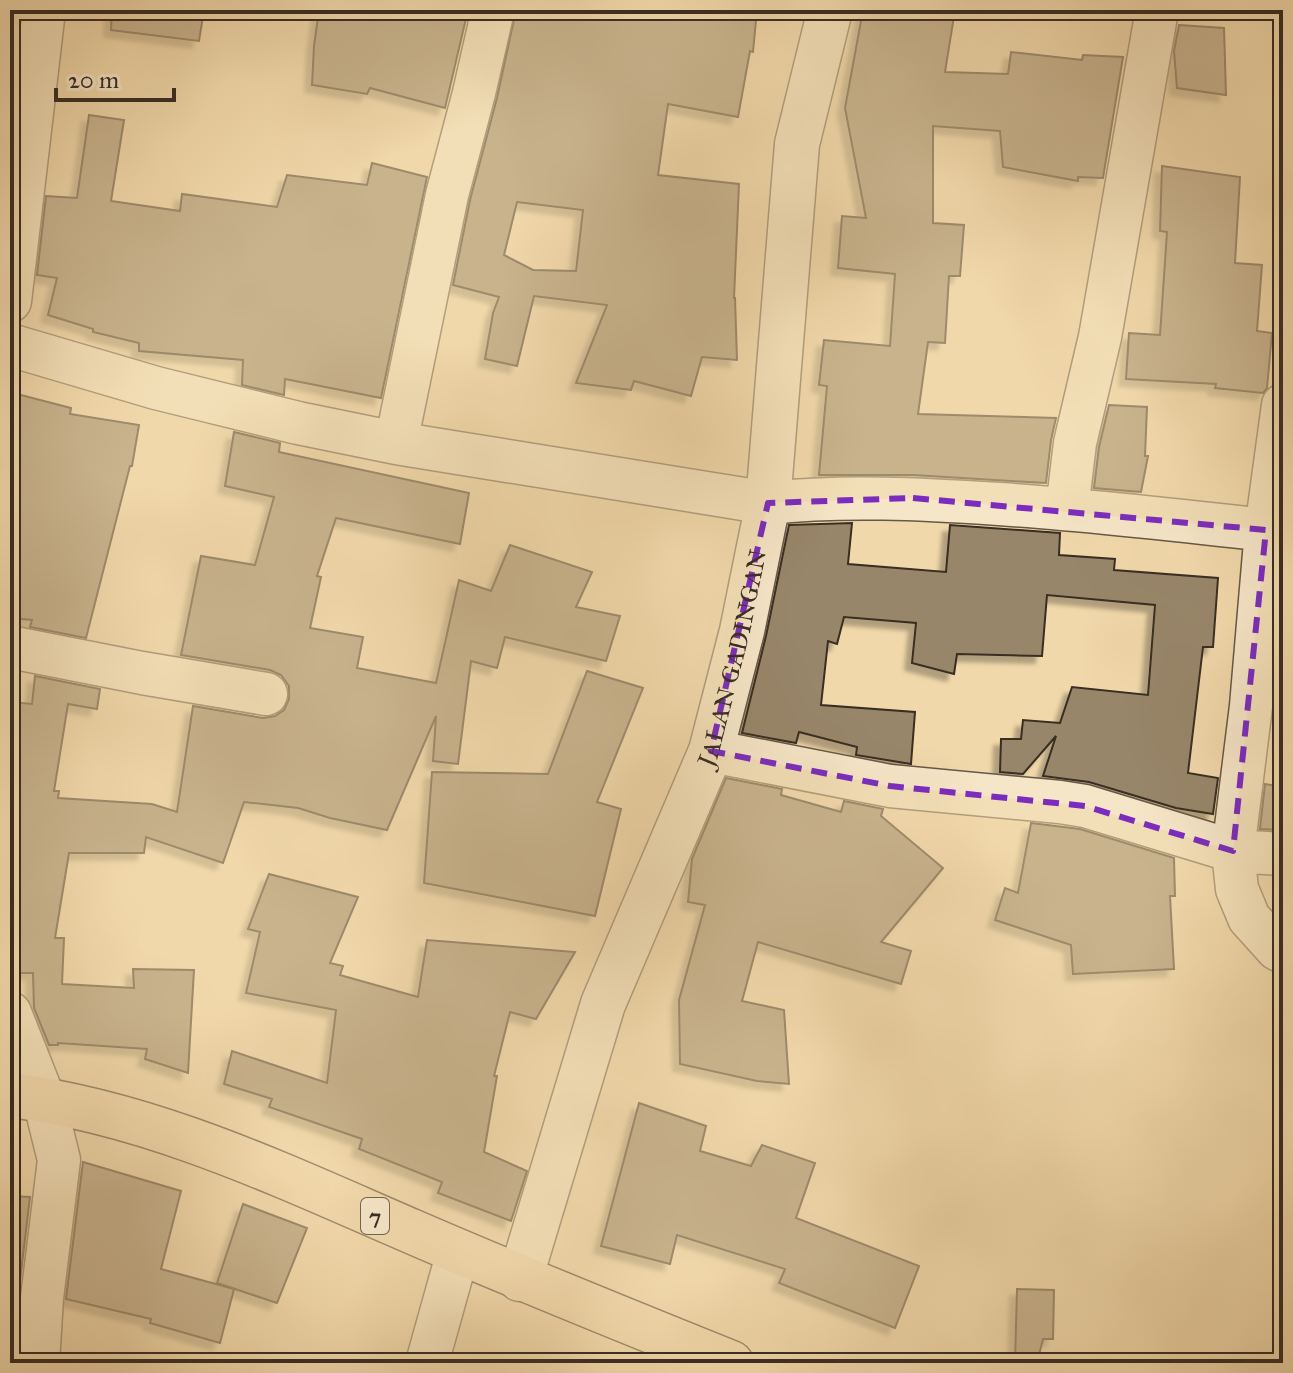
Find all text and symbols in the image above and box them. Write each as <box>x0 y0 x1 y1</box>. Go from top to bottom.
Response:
scale bar <box>56 52 174 102</box>
text: 20 m <box>68 65 119 95</box>
street label: JALAN GADINGAN <box>690 547 773 774</box>
road number: 7 <box>361 1198 389 1234</box>

